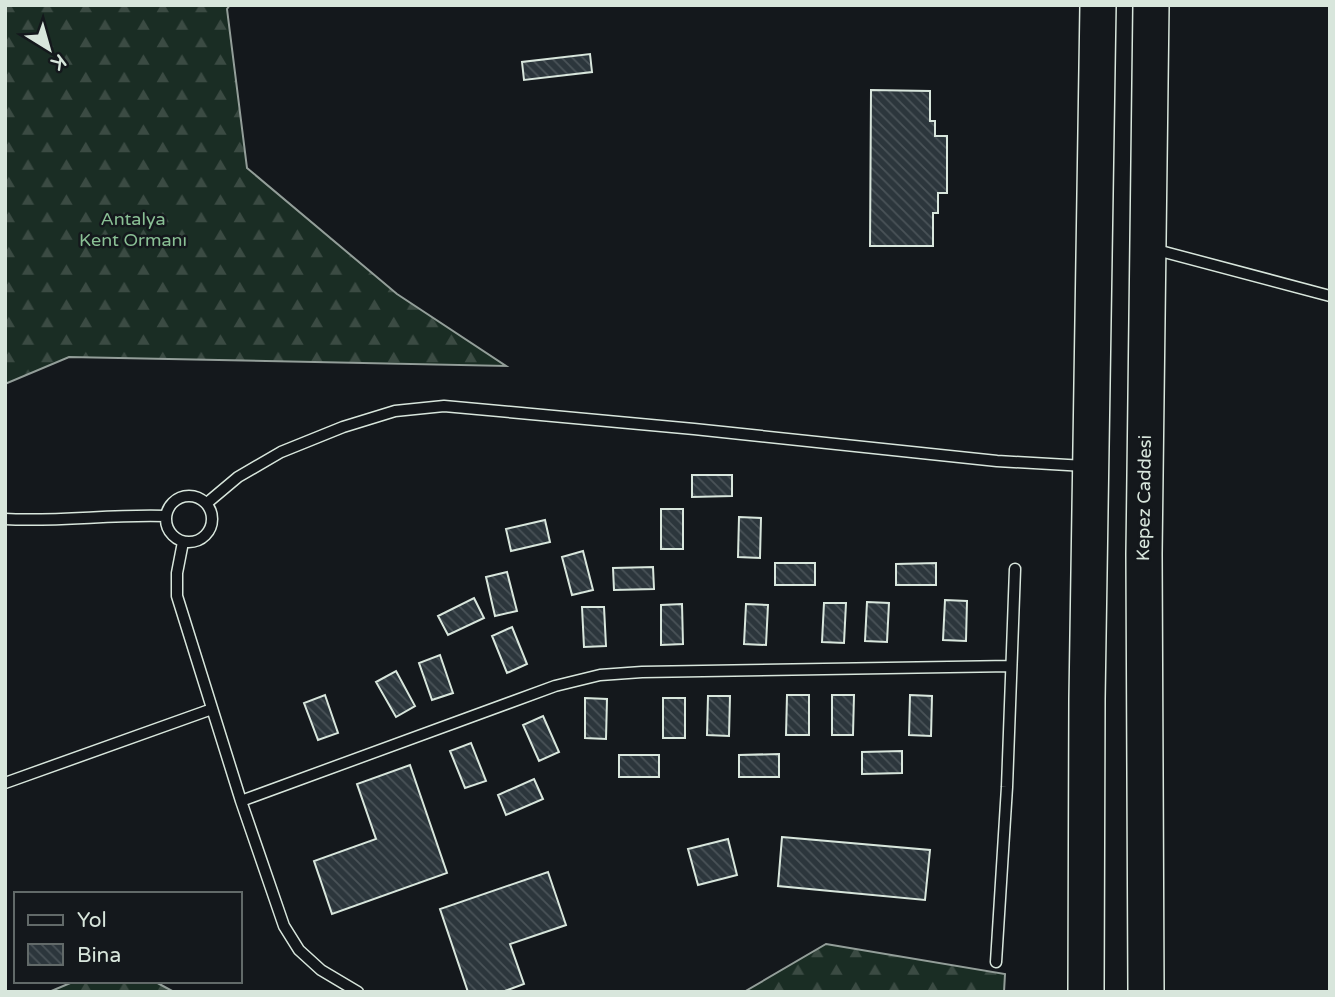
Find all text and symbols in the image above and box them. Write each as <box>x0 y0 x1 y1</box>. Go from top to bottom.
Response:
north arrow <box>14 14 84 84</box>
text: K <box>47 49 70 75</box>
park label: Antalya Kent Ormanı <box>79 208 187 251</box>
street label: Kepez Caddesi <box>1132 435 1156 561</box>
legend <box>14 892 242 983</box>
text: Yol <box>77 908 107 933</box>
text: Bina <box>77 943 121 968</box>

